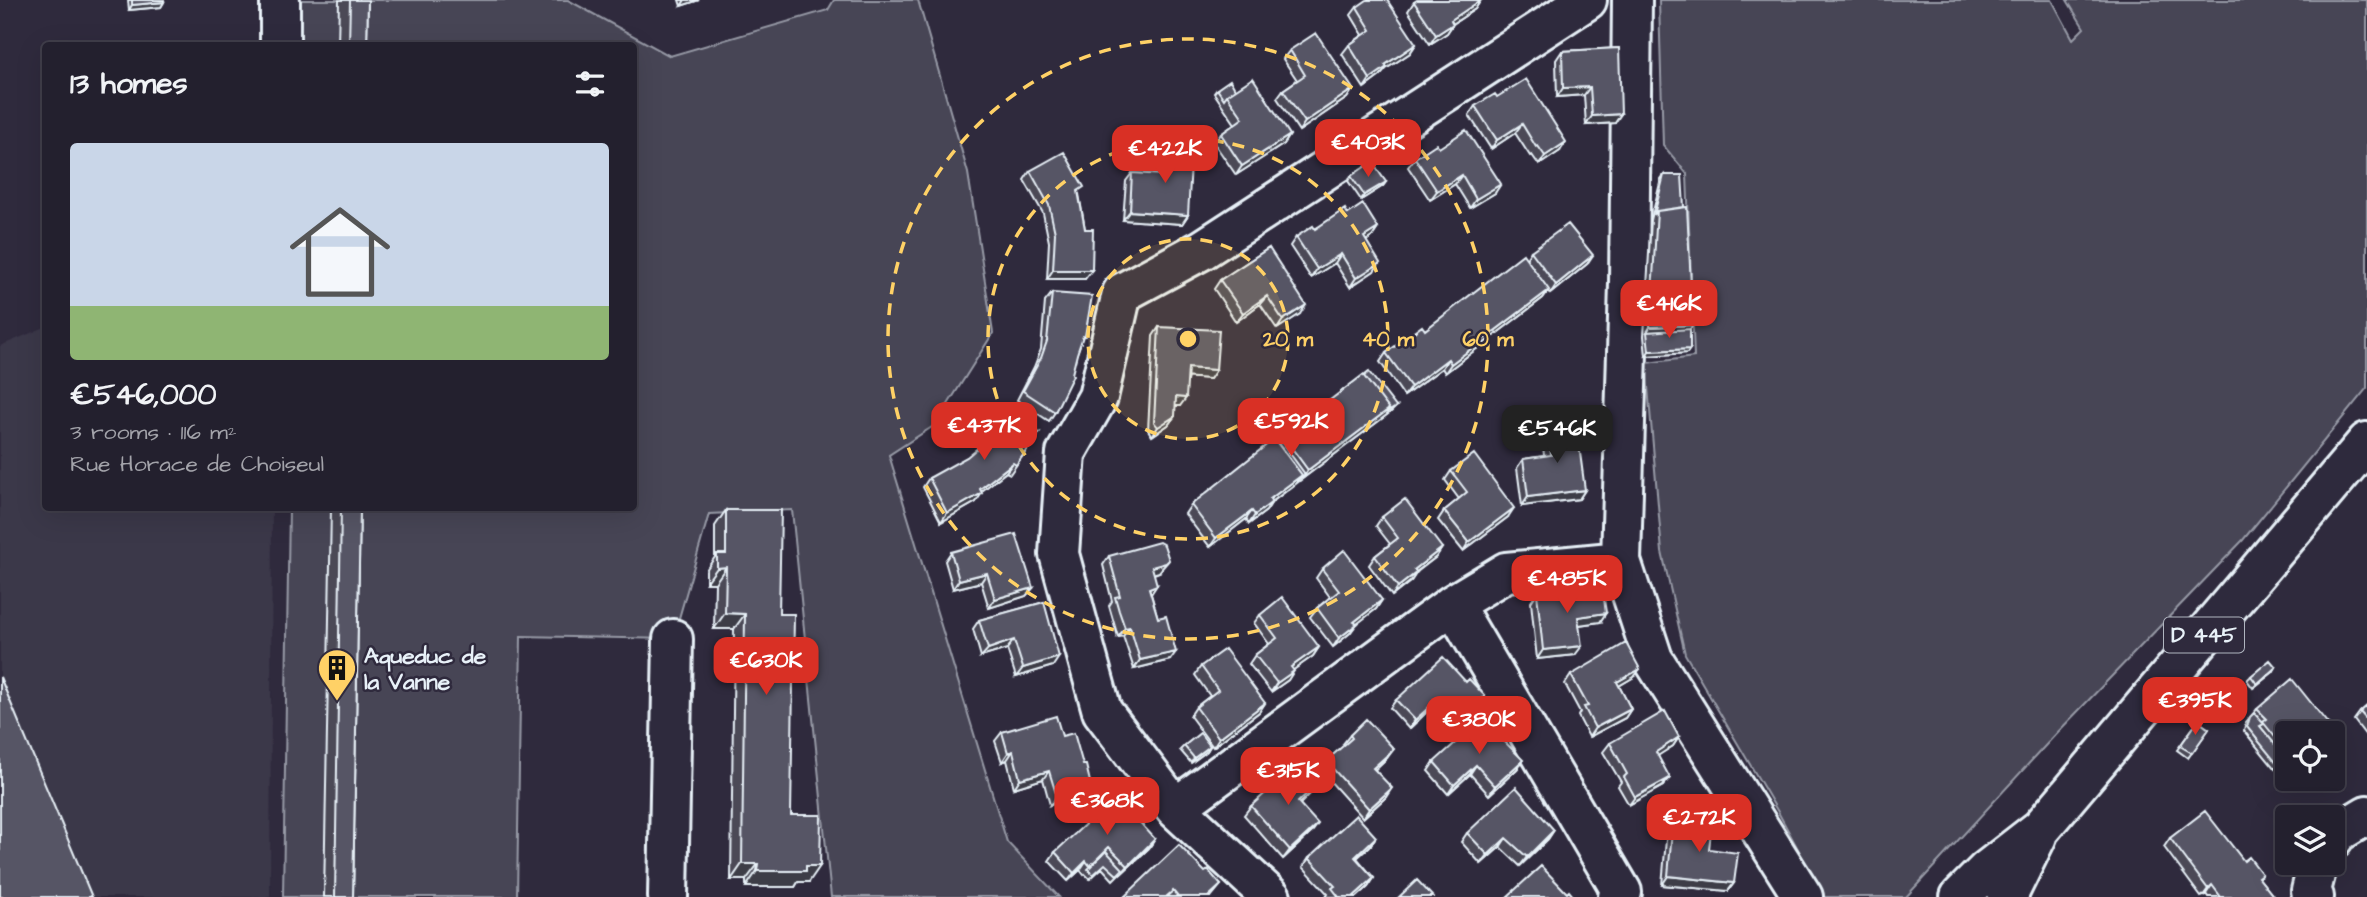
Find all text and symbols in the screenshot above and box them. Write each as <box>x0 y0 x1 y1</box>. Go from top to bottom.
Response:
text: 13 homes <box>70 63 187 105</box>
icon: filters <box>571 65 609 103</box>
pin: €403K <box>1319 120 1417 179</box>
pin: €422K <box>1116 125 1214 185</box>
text: €403K <box>1331 126 1405 158</box>
text: €422K <box>1128 132 1202 164</box>
icon: home <box>277 189 403 315</box>
pin: €416K <box>1620 280 1718 340</box>
text: €416K <box>1636 287 1702 319</box>
text: 20 m <box>1262 325 1314 354</box>
text: 40 m <box>1362 325 1415 354</box>
text: 60 m <box>1462 325 1514 354</box>
centre of rings <box>1176 327 1200 351</box>
text: €546,000 <box>70 374 216 416</box>
pin: €592K <box>1242 398 1340 458</box>
pin: €437K <box>935 402 1033 462</box>
text: €592K <box>1254 405 1328 437</box>
pin: €546K <box>1508 406 1606 465</box>
text: €437K <box>947 409 1021 441</box>
text: €546K <box>1518 412 1596 444</box>
text: 3 rooms · 116 m² <box>70 416 237 448</box>
text: Rue Horace de Choiseul <box>70 448 324 480</box>
pin: €485K <box>1518 556 1616 615</box>
text: €485K <box>1527 562 1607 594</box>
road number: D 445 <box>2164 618 2244 652</box>
pin: €630K <box>717 638 815 697</box>
place label: Aqueduc de la Vanne <box>364 640 487 698</box>
text: €630K <box>730 644 802 676</box>
building icon: Aqueduc de la Vanne <box>316 647 358 702</box>
pin: €395K <box>2146 678 2244 737</box>
text: €395K <box>2158 684 2232 716</box>
pin: €380K <box>1430 696 1528 756</box>
text: €380K <box>1442 703 1516 735</box>
map controls <box>2275 721 2345 875</box>
button: locate <box>2275 721 2345 791</box>
pin: €315K <box>1239 748 1337 807</box>
text: €315K <box>1256 754 1320 786</box>
pin: €368K <box>1058 778 1156 837</box>
text: €368K <box>1070 784 1144 816</box>
pin: €272K <box>1650 794 1748 854</box>
text: €272K <box>1663 801 1735 833</box>
button: layers <box>2275 805 2345 875</box>

